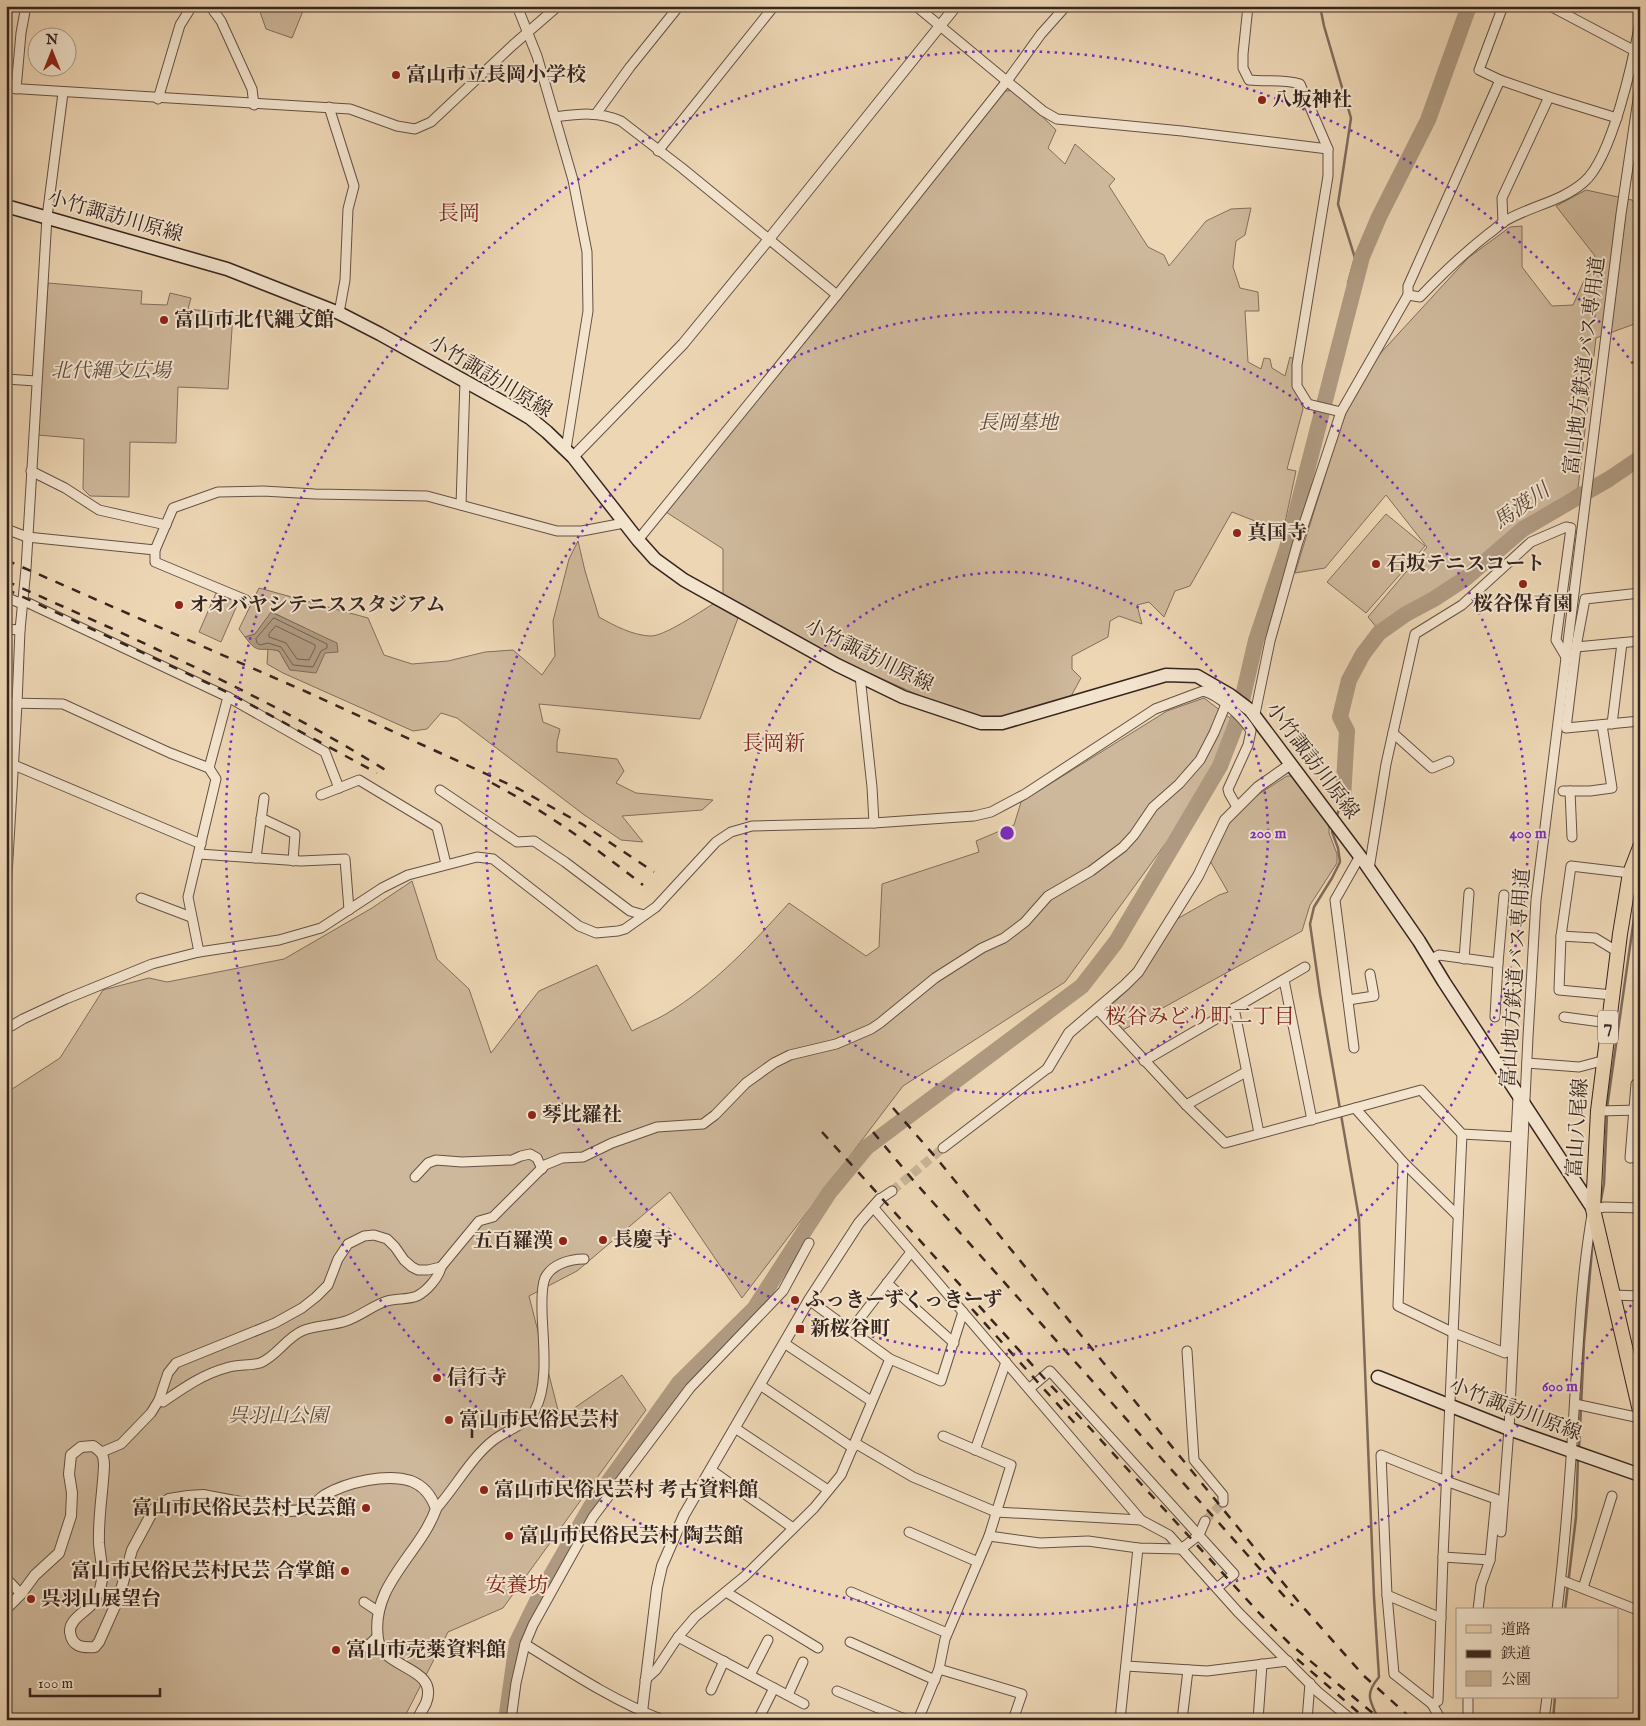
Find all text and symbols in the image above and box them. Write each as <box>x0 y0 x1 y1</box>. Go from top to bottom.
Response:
north arrow <box>28 28 78 78</box>
text: N <box>45 31 58 49</box>
place label: 富山市立長岡小学校 <box>406 63 586 88</box>
marker: 富山市立長岡小学校 <box>390 69 402 81</box>
place label: 八坂神社 <box>1272 88 1352 113</box>
marker: 八坂神社 <box>1256 94 1268 106</box>
street label: 小竹諏訪川原線 <box>44 186 186 248</box>
district label: 長岡 <box>438 201 480 228</box>
street label: 富山地方鉄道バス専用道 <box>1559 255 1611 477</box>
place label: 富山市北代縄文館 <box>174 308 334 333</box>
marker: 富山市北代縄文館 <box>158 314 170 326</box>
street label: 小竹諏訪川原線 <box>424 330 556 424</box>
park label: 北代縄文広場 <box>51 359 173 384</box>
park label: 長岡墓地 <box>978 411 1060 436</box>
water label: 馬渡川 <box>1488 477 1557 536</box>
place label: 真国寺 <box>1247 521 1307 546</box>
marker: 真国寺 <box>1231 527 1243 539</box>
place label: 石坂テニスコート <box>1386 552 1545 577</box>
marker: 石坂テニスコート <box>1370 558 1382 570</box>
marker: 桜谷保育園 <box>1517 578 1529 590</box>
place label: 桜谷保育園 <box>1473 592 1573 617</box>
place label: オオバヤシテニススタジアム <box>189 593 446 618</box>
marker: オオバヤシテニススタジアム <box>173 599 185 611</box>
street label: 小竹諏訪川原線 <box>801 614 937 698</box>
street label: 小竹諏訪川原線 <box>1260 698 1364 824</box>
district label: 長岡新 <box>743 731 806 758</box>
centre of rings <box>998 824 1016 842</box>
text: 200 m <box>1250 824 1287 843</box>
text: 400 m <box>1510 824 1547 843</box>
street label: 富山地方鉄道バス専用道 <box>1496 867 1536 1089</box>
district label: 桜谷みどり町二丁目 <box>1106 1004 1295 1031</box>
road number: 7 <box>1598 1010 1618 1044</box>
street label: 富山八尾線 <box>1562 1077 1594 1179</box>
place label: 琴比羅社 <box>542 1103 622 1128</box>
marker: 琴比羅社 <box>526 1109 538 1121</box>
place label: 長慶寺 <box>613 1228 673 1253</box>
place label: 五百羅漢 <box>473 1229 553 1254</box>
marker: 長慶寺 <box>597 1234 609 1246</box>
marker: 五百羅漢 <box>557 1235 569 1247</box>
place label: ふっきーずくっきーず <box>805 1288 1003 1313</box>
marker: ふっきーずくっきーず <box>789 1294 801 1306</box>
place label: 新桜谷町 <box>810 1317 891 1342</box>
marker: 新桜谷町 <box>794 1323 806 1335</box>
place label: 信行寺 <box>447 1366 507 1391</box>
marker: 信行寺 <box>431 1372 443 1384</box>
street label: 小竹諏訪川原線 <box>1445 1373 1585 1447</box>
text: 600 m <box>1542 1377 1578 1396</box>
park label: 呉羽山公園 <box>228 1404 331 1429</box>
place label: 富山市民俗民芸村 <box>459 1408 619 1433</box>
marker: 富山市民俗民芸村 <box>443 1414 455 1426</box>
place label: 富山市民俗民芸村 考古資料館 <box>494 1478 758 1503</box>
marker: 富山市民俗民芸村 考古資料館 <box>478 1484 490 1496</box>
place label: 富山市民俗民芸村 民芸館 <box>132 1496 356 1521</box>
marker: 富山市民俗民芸村 民芸館 <box>360 1502 372 1514</box>
place label: 富山市民俗民芸村 陶芸館 <box>519 1524 743 1549</box>
marker: 富山市民俗民芸村 陶芸館 <box>503 1530 515 1542</box>
place label: 富山市民俗民芸村民芸 合掌館 <box>71 1559 335 1584</box>
marker: 富山市民俗民芸村民芸 合掌館 <box>339 1565 351 1577</box>
district label: 安養坊 <box>486 1573 549 1600</box>
place label: 呉羽山展望台 <box>41 1587 161 1612</box>
marker: 呉羽山展望台 <box>25 1593 37 1605</box>
legend <box>1456 1608 1618 1698</box>
text: 道路 <box>1501 1620 1531 1639</box>
place label: 富山市売薬資料館 <box>346 1638 506 1663</box>
marker: 富山市売薬資料館 <box>330 1644 342 1656</box>
text: 鉄道 <box>1501 1644 1531 1663</box>
scale bar <box>30 1666 160 1698</box>
text: 公園 <box>1501 1670 1531 1689</box>
text: 100 m <box>38 1674 74 1693</box>

